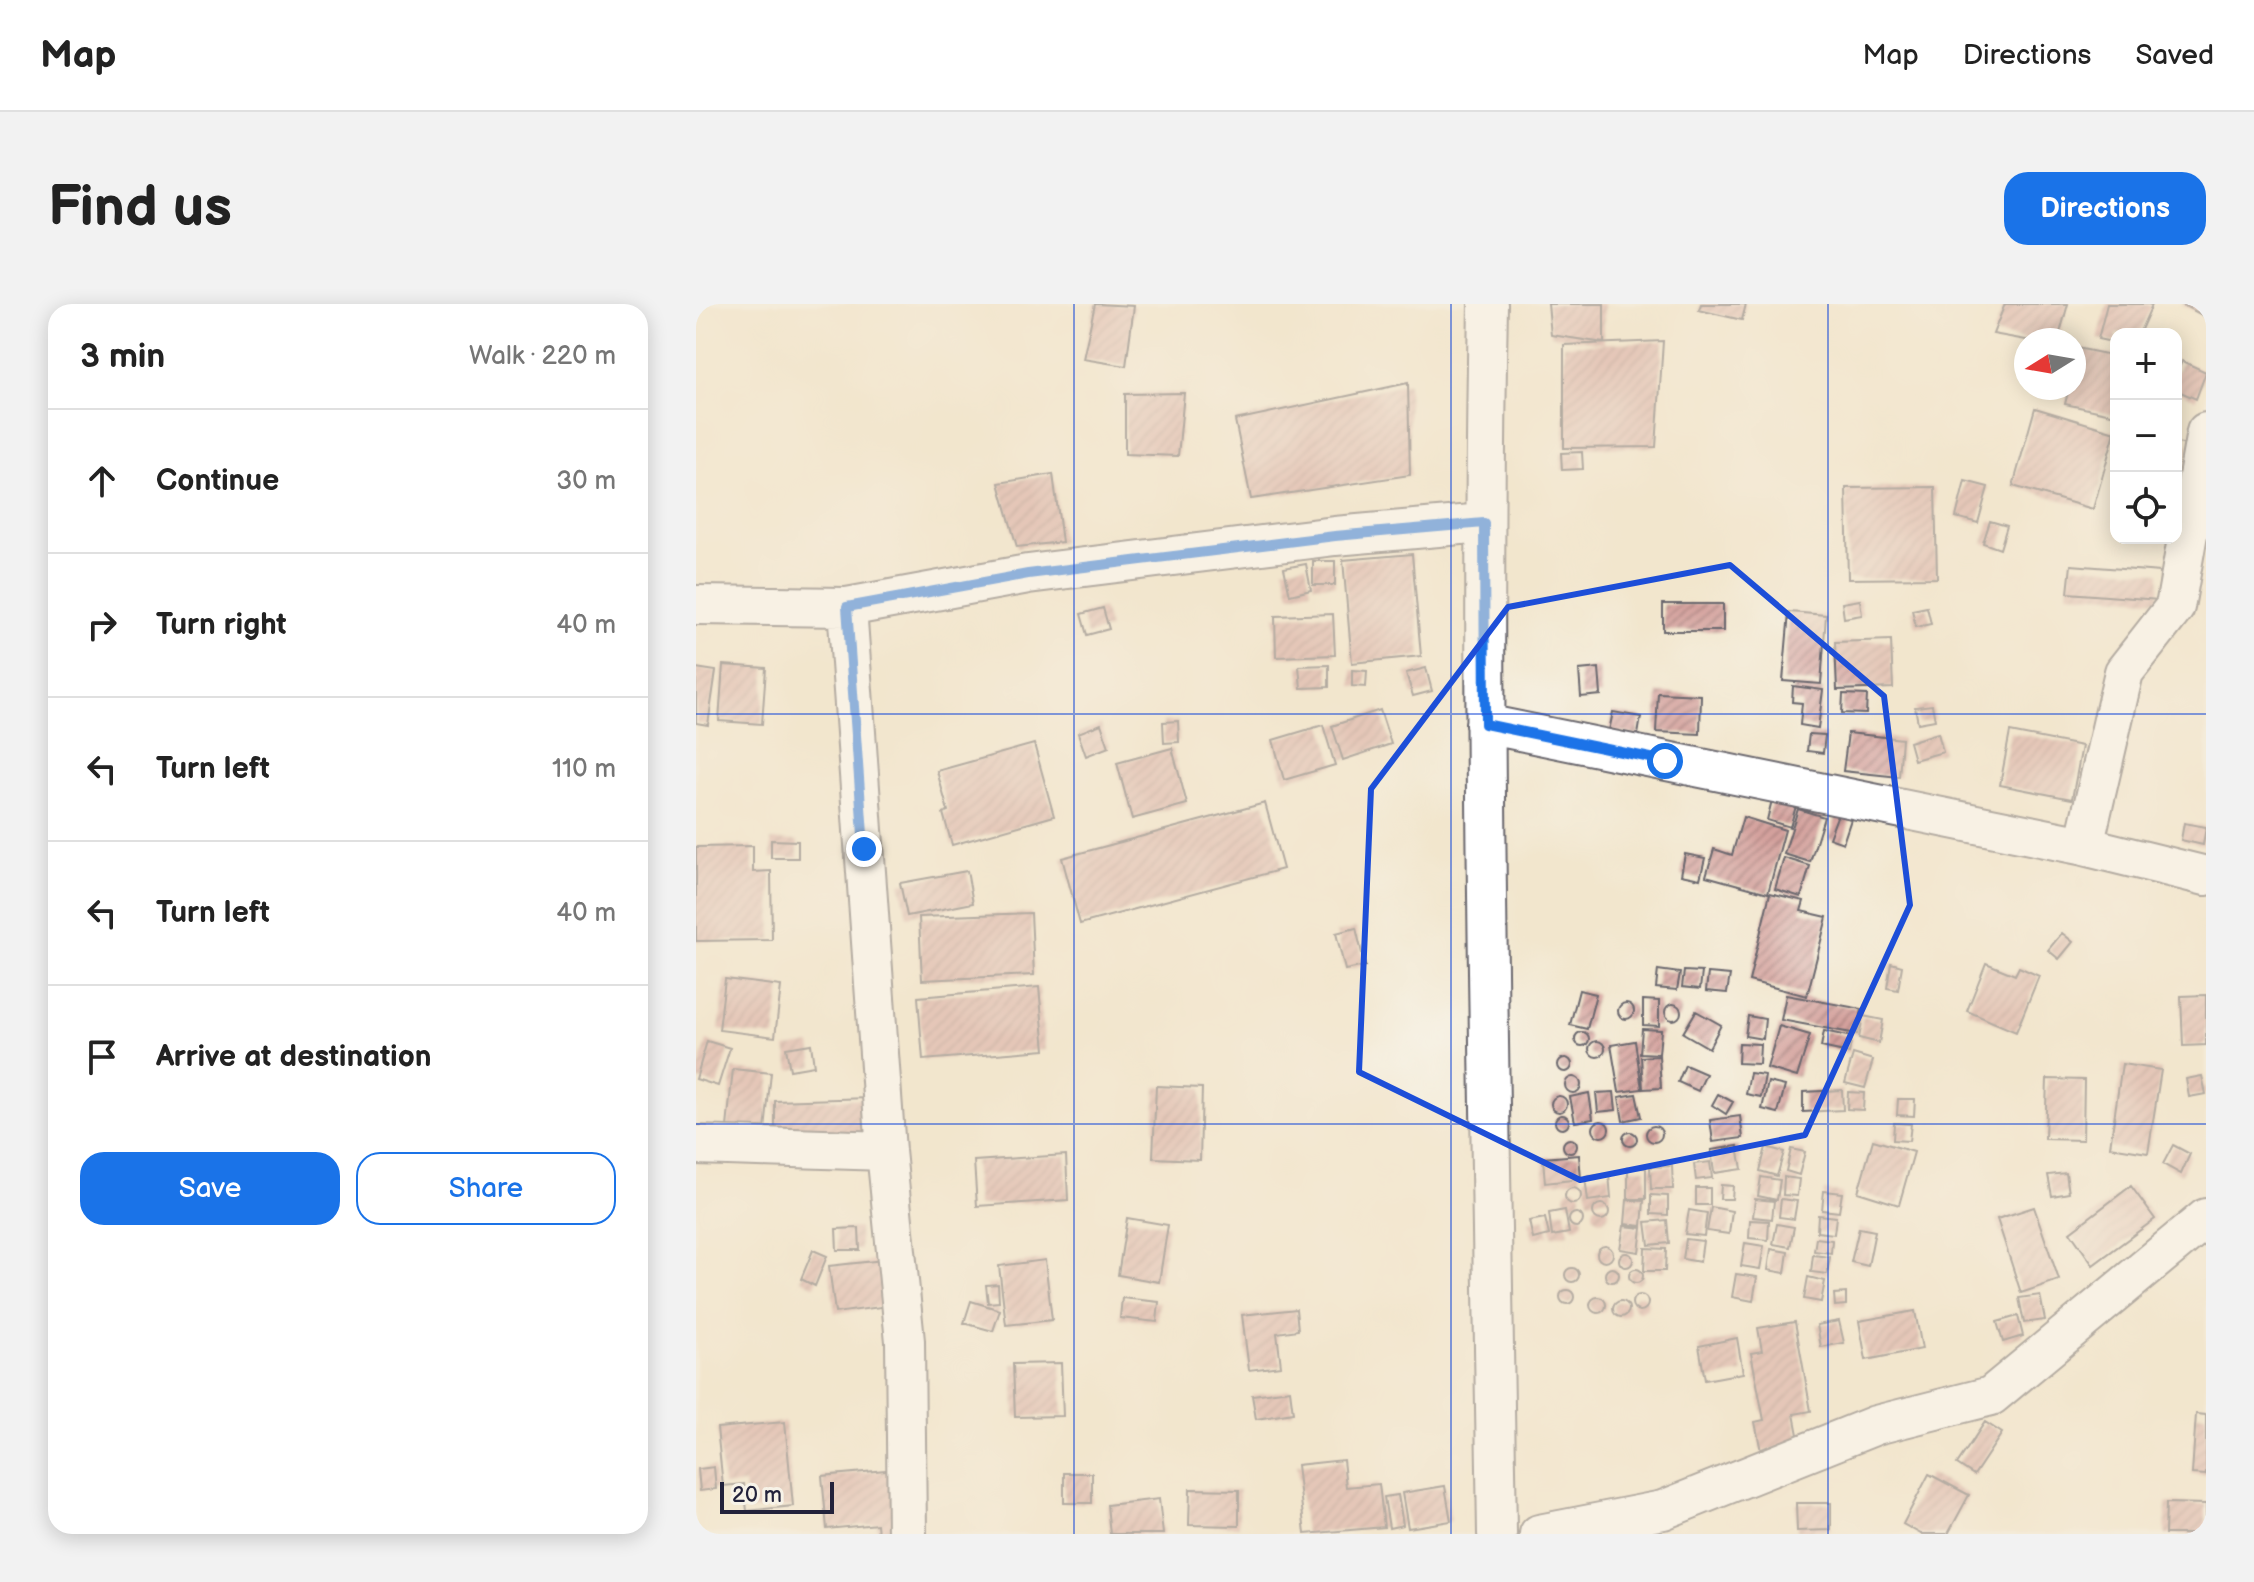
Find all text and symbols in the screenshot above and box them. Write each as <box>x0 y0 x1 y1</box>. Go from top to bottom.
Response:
text: Map <box>40 33 116 78</box>
text: Map <box>1862 39 1919 72</box>
text: Directions <box>1963 39 2091 72</box>
text: Saved <box>2135 39 2214 72</box>
button: Directions <box>2004 172 2206 245</box>
text: Find us <box>48 175 232 242</box>
north arrow <box>2014 328 2086 400</box>
map controls <box>2110 328 2182 544</box>
button: + <box>2110 328 2182 400</box>
text: 3 min <box>80 336 165 377</box>
text: Walk · 220 m <box>469 341 616 372</box>
button: − <box>2110 400 2182 472</box>
icon: ahead <box>80 459 124 503</box>
text: Continue <box>156 463 279 499</box>
text: 30 m <box>556 466 616 497</box>
button: locate <box>2110 472 2182 544</box>
icon: right <box>80 603 124 647</box>
text: Turn right <box>156 607 287 643</box>
text: 40 m <box>556 610 616 641</box>
route start <box>1647 743 1683 779</box>
icon: left <box>80 747 124 791</box>
text: Turn left <box>156 751 270 787</box>
text: 110 m <box>552 754 616 785</box>
route end <box>846 831 882 867</box>
icon: left <box>80 891 124 935</box>
text: Turn left <box>156 895 270 931</box>
text: 40 m <box>556 898 616 929</box>
icon: arrive <box>80 1035 124 1079</box>
text: Arrive at destination <box>156 1039 432 1075</box>
button: Save <box>80 1152 340 1225</box>
button: Share <box>356 1152 616 1225</box>
scale bar <box>720 1478 834 1514</box>
text: 20 m <box>732 1482 782 1509</box>

